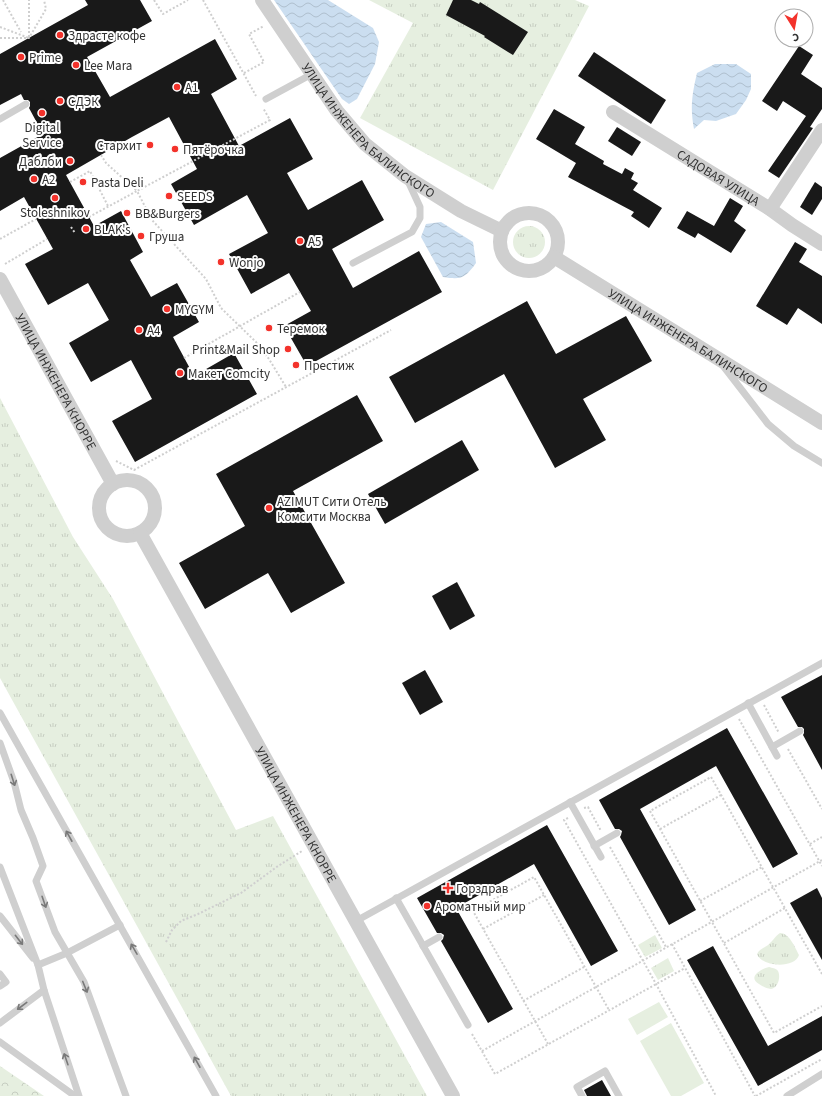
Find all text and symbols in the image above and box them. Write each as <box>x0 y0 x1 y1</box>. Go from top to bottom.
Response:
north arrow <box>774 8 814 48</box>
place label: Здрасте кофе <box>68 27 146 45</box>
text: С <box>791 29 800 45</box>
marker: Здрасте кофе <box>55 30 65 40</box>
place label: Prime <box>29 49 61 67</box>
marker: Prime <box>16 52 26 62</box>
place label: Lee Mara <box>84 57 132 75</box>
marker: Lee Mara <box>71 60 81 70</box>
street label: УЛИЦА ИНЖЕНЕРА БАЛИНСКОГО <box>297 60 438 203</box>
place label: А1 <box>185 79 199 97</box>
marker: А1 <box>172 82 182 92</box>
place label: СДЭК <box>68 93 99 111</box>
marker: СДЭК <box>55 96 65 106</box>
marker: Digital Service <box>37 108 47 118</box>
place label: Digital Service <box>22 119 62 152</box>
place label: Стархит <box>97 137 142 155</box>
marker: Стархит <box>145 140 155 150</box>
place label: Пятёрочка <box>183 141 244 159</box>
marker: Пятёрочка <box>170 144 180 154</box>
street label: САДОВАЯ УЛИЦА <box>673 146 764 211</box>
place label: Даблби <box>19 153 62 171</box>
marker: Даблби <box>65 156 75 166</box>
place label: А2 <box>42 171 56 189</box>
marker: А2 <box>29 174 39 184</box>
place label: Pasta Deli <box>91 174 144 192</box>
marker: Pasta Deli <box>78 177 88 187</box>
place label: SEEDS <box>177 188 213 206</box>
marker: SEEDS <box>164 191 174 201</box>
marker: Stoleshnikov <box>50 193 60 203</box>
place label: Stoleshnikov <box>20 204 90 222</box>
place label: BB&Burgers <box>135 205 201 223</box>
marker: BB&Burgers <box>122 208 132 218</box>
place label: BLAK's <box>94 221 131 239</box>
marker: BLAK's <box>81 224 91 234</box>
place label: Груша <box>149 228 184 246</box>
marker: Груша <box>136 231 146 241</box>
place label: А5 <box>308 233 322 251</box>
marker: А5 <box>295 236 305 246</box>
place label: Wonjo <box>229 254 264 272</box>
marker: Wonjo <box>216 257 226 267</box>
street label: УЛИЦА ИНЖЕНЕРА БАЛИНСКОГО <box>604 285 771 397</box>
place label: MYGYM <box>175 301 214 319</box>
marker: MYGYM <box>162 304 172 314</box>
street label: УЛИЦА ИНЖЕНЕРА КНОРРЕ <box>11 310 101 454</box>
place label: Теремок <box>277 320 325 338</box>
place label: А4 <box>147 322 161 340</box>
marker: Теремок <box>264 323 274 333</box>
marker: А4 <box>134 325 144 335</box>
place label: Print&Mail Shop <box>192 341 280 359</box>
marker: Print&Mail Shop <box>283 344 293 354</box>
place label: Престиж <box>304 357 354 375</box>
marker: Престиж <box>291 360 301 370</box>
place label: Макет Comcity <box>188 365 270 383</box>
marker: Макет Comcity <box>175 368 185 378</box>
place label: AZIMUT Сити Отель Комсити Москва <box>277 493 387 526</box>
marker: AZIMUT Сити Отель Комсити Москва <box>264 503 274 513</box>
street label: УЛИЦА ИНЖЕНЕРА КНОРРЕ <box>250 744 341 886</box>
one-way arrow <box>10 773 17 786</box>
one-way arrow <box>65 830 73 842</box>
place label: Горздрав <box>456 880 509 898</box>
marker: Горздрав <box>443 883 453 893</box>
one-way arrow <box>41 896 48 909</box>
place label: Ароматный мир <box>435 898 526 916</box>
marker: Ароматный мир <box>422 901 432 911</box>
one-way arrow <box>15 935 23 946</box>
one-way arrow <box>129 943 137 955</box>
one-way arrow <box>82 981 90 993</box>
one-way arrow <box>17 1002 28 1010</box>
one-way arrow <box>62 1053 70 1065</box>
one-way arrow <box>193 1056 201 1068</box>

